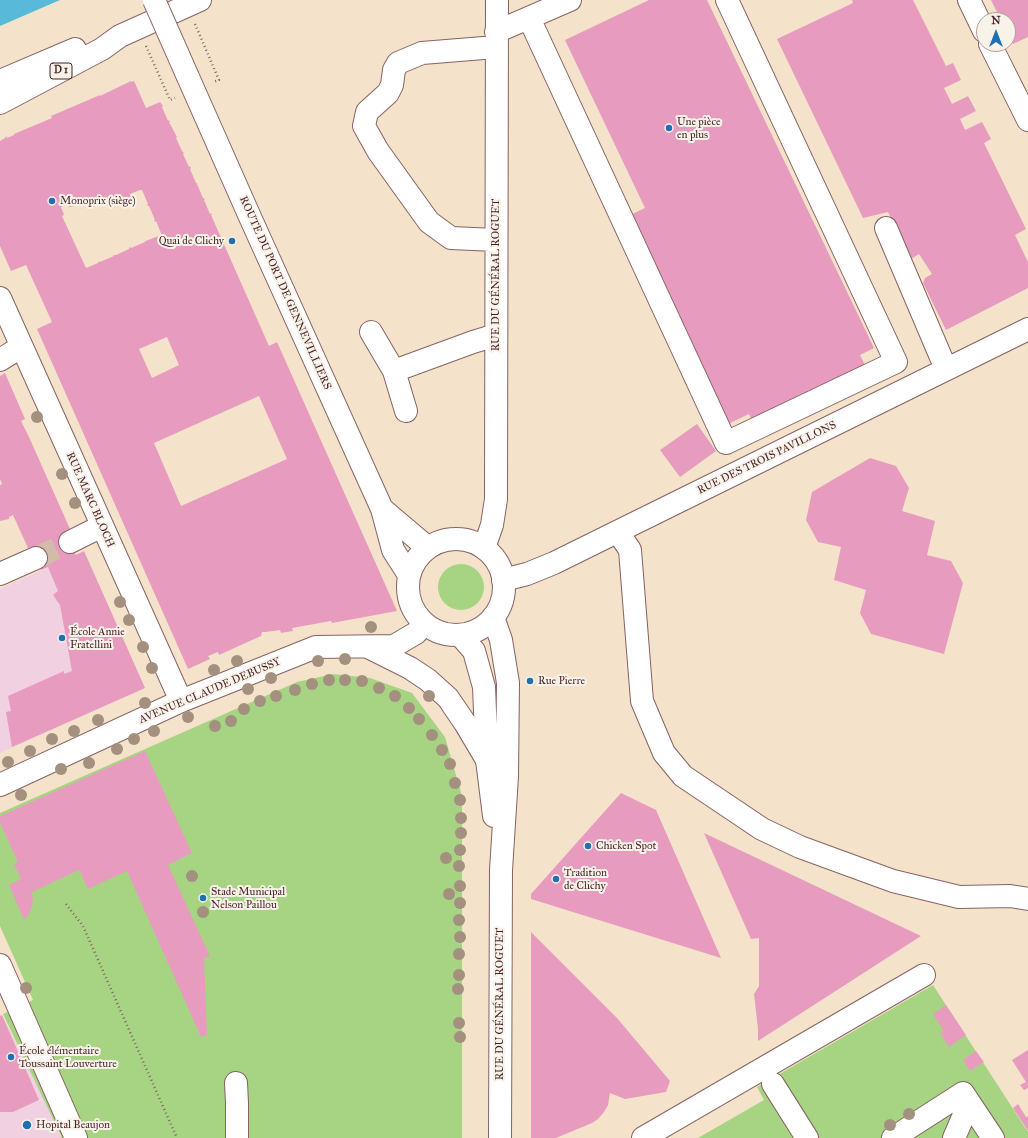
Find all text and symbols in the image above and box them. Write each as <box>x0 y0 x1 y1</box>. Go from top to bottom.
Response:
north arrow <box>976 12 1016 52</box>
text: N <box>991 14 1001 27</box>
road number: D 1 <box>50 63 72 79</box>
place label: Une pièce en plus <box>677 115 721 141</box>
marker: Une pièce en plus <box>664 123 674 133</box>
place label: Monoprix (siège) <box>60 194 136 208</box>
street label: ROUTE DU PORT DE GENNEVILLIERS <box>236 194 334 392</box>
marker: Monoprix (siège) <box>47 196 57 206</box>
street label: RUE DU GÉNÉRAL ROGUET <box>489 199 503 351</box>
place label: Quai de Clichy <box>159 234 224 248</box>
marker: Quai de Clichy <box>227 236 237 246</box>
street label: RUE DES TROIS PAVILLONS <box>695 419 839 497</box>
street label: RUE MARC BLOCH <box>63 450 117 550</box>
place label: École Annie Fratellini <box>70 625 125 651</box>
marker: École Annie Fratellini <box>57 633 67 643</box>
street label: AVENUE CLAUDE DEBUSSY <box>137 655 283 727</box>
place label: Rue Pierre <box>538 674 585 688</box>
marker: Rue Pierre <box>525 676 535 686</box>
place label: Chicken Spot <box>596 839 657 853</box>
marker: Chicken Spot <box>583 841 593 851</box>
place label: Tradition de Clichy <box>564 866 607 892</box>
marker: Tradition de Clichy <box>551 874 561 884</box>
place label: Stade Municipal Nelson Paillou <box>211 885 285 911</box>
marker: Stade Municipal Nelson Paillou <box>198 893 208 903</box>
street label: RUE DU GÉNÉRAL ROGUET <box>493 928 507 1080</box>
place label: École élémentaire Toussaint Louverture <box>19 1044 117 1070</box>
marker: École élémentaire Toussaint Louverture <box>6 1052 16 1062</box>
place label: Hopital Beaujon <box>36 1118 110 1132</box>
marker: Hopital Beaujon <box>21 1119 33 1131</box>

